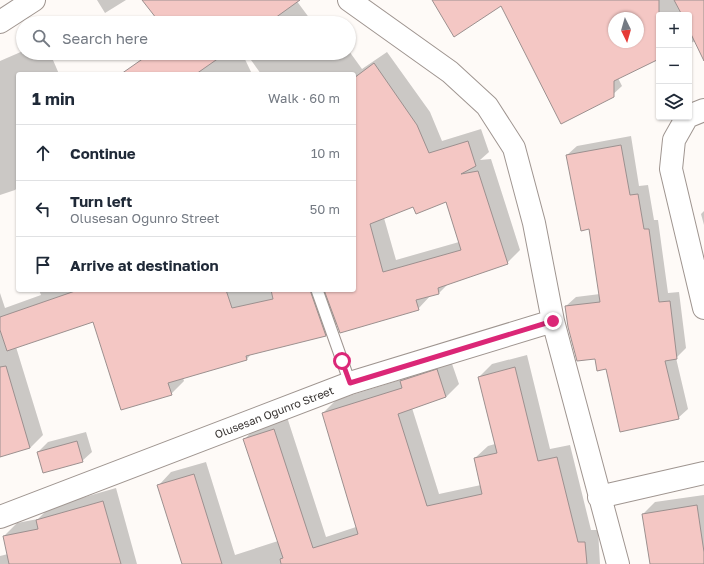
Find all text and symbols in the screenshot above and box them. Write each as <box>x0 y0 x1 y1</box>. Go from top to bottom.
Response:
north arrow <box>608 12 644 48</box>
map controls <box>656 12 692 120</box>
button: + <box>656 12 692 48</box>
search box <box>16 16 356 60</box>
icon: search <box>30 27 52 49</box>
text: Search here <box>62 29 148 47</box>
button: − <box>656 48 692 84</box>
button: layers <box>656 84 692 120</box>
text: 1 min <box>32 88 75 109</box>
text: Walk · 60 m <box>268 90 340 106</box>
icon: ahead <box>32 142 54 164</box>
text: Continue <box>70 144 136 162</box>
text: 10 m <box>311 145 340 161</box>
text: Turn left <box>70 192 132 210</box>
icon: left <box>32 198 54 220</box>
text: 50 m <box>310 201 340 217</box>
text: Olusesan Ogunro Street <box>70 210 220 226</box>
icon: arrive <box>32 254 54 276</box>
text: Arrive at destination <box>70 256 219 274</box>
route end <box>544 312 562 330</box>
route start <box>333 352 351 370</box>
street label: Olusesan Ogunro Street <box>213 383 335 441</box>

